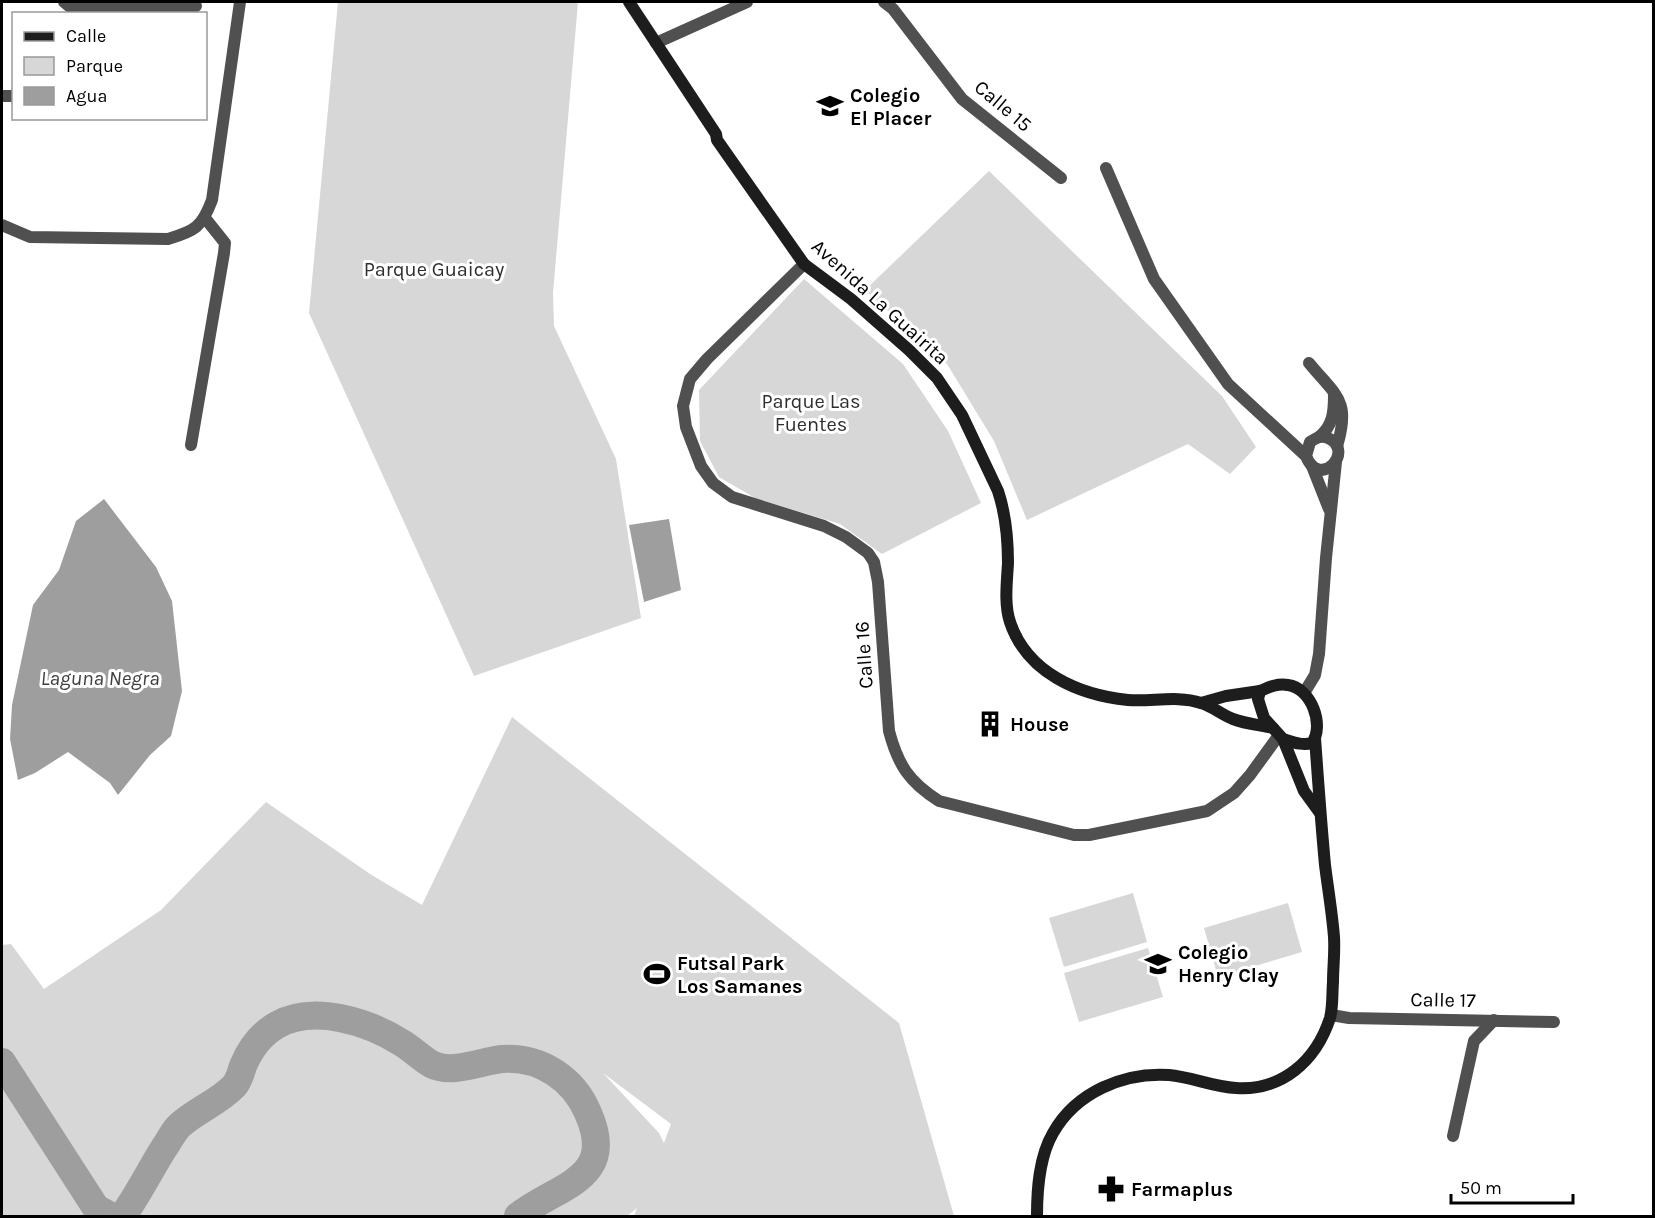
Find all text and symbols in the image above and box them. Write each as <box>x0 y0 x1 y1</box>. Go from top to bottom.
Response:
legend <box>12 12 207 120</box>
text: Calle <box>66 25 106 47</box>
text: Parque <box>66 55 123 77</box>
street label: Calle 15 <box>970 76 1036 136</box>
place label: Colegio El Placer <box>850 84 931 130</box>
text: Agua <box>66 85 107 107</box>
school or university icon: Colegio El Placer <box>815 91 845 121</box>
street label: Avenida La Guairita <box>807 235 953 369</box>
park label: Parque Guaicay <box>364 258 504 281</box>
park label: Parque Las Fuentes <box>762 390 861 436</box>
street label: Calle 16 <box>850 620 878 690</box>
water label: Laguna Negra <box>40 666 160 690</box>
building icon: House <box>975 709 1005 739</box>
place label: House <box>1010 713 1069 736</box>
place label: Colegio Henry Clay <box>1178 941 1279 987</box>
school or university icon: Colegio Henry Clay <box>1143 949 1173 979</box>
place label: Futsal Park Los Samanes <box>677 952 803 998</box>
sports icon: Futsal Park Los Samanes <box>642 959 672 989</box>
street label: Calle 17 <box>1410 988 1477 1012</box>
scale bar <box>1451 1167 1572 1205</box>
pharmacy icon: Farmaplus <box>1096 1174 1126 1204</box>
text: 50 m <box>1460 1177 1502 1199</box>
place label: Farmaplus <box>1131 1178 1233 1201</box>

